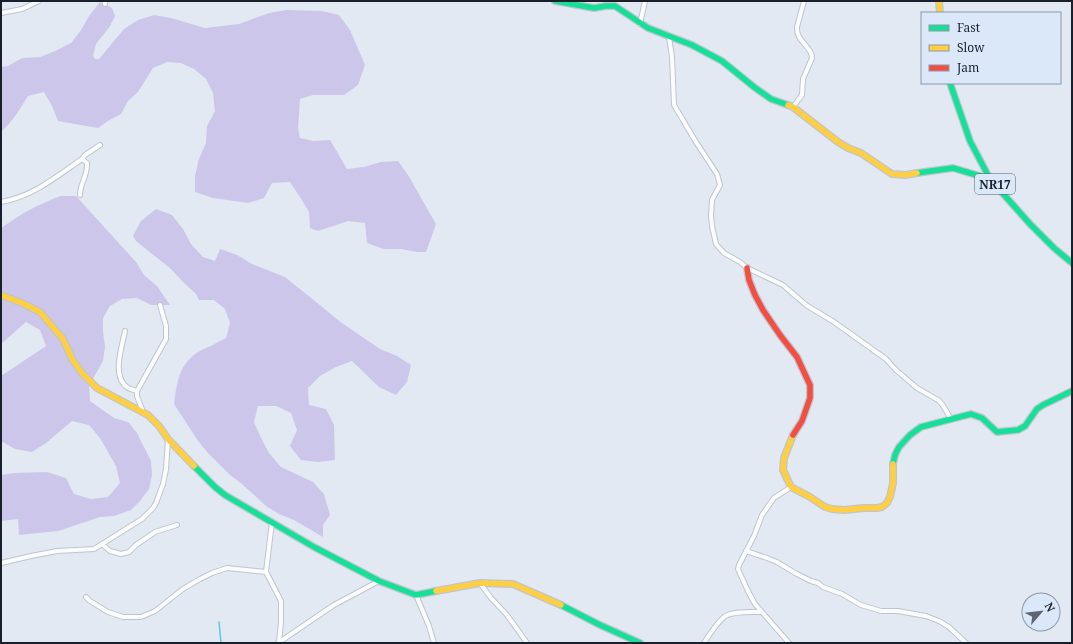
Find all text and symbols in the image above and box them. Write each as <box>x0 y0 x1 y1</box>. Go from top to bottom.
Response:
legend <box>921 12 1061 84</box>
text: Fast <box>957 19 980 36</box>
text: Slow <box>957 39 985 56</box>
text: Jam <box>956 59 979 76</box>
road number: NR17 <box>975 174 1015 194</box>
north arrow <box>1021 592 1061 632</box>
text: N <box>1042 600 1059 615</box>

